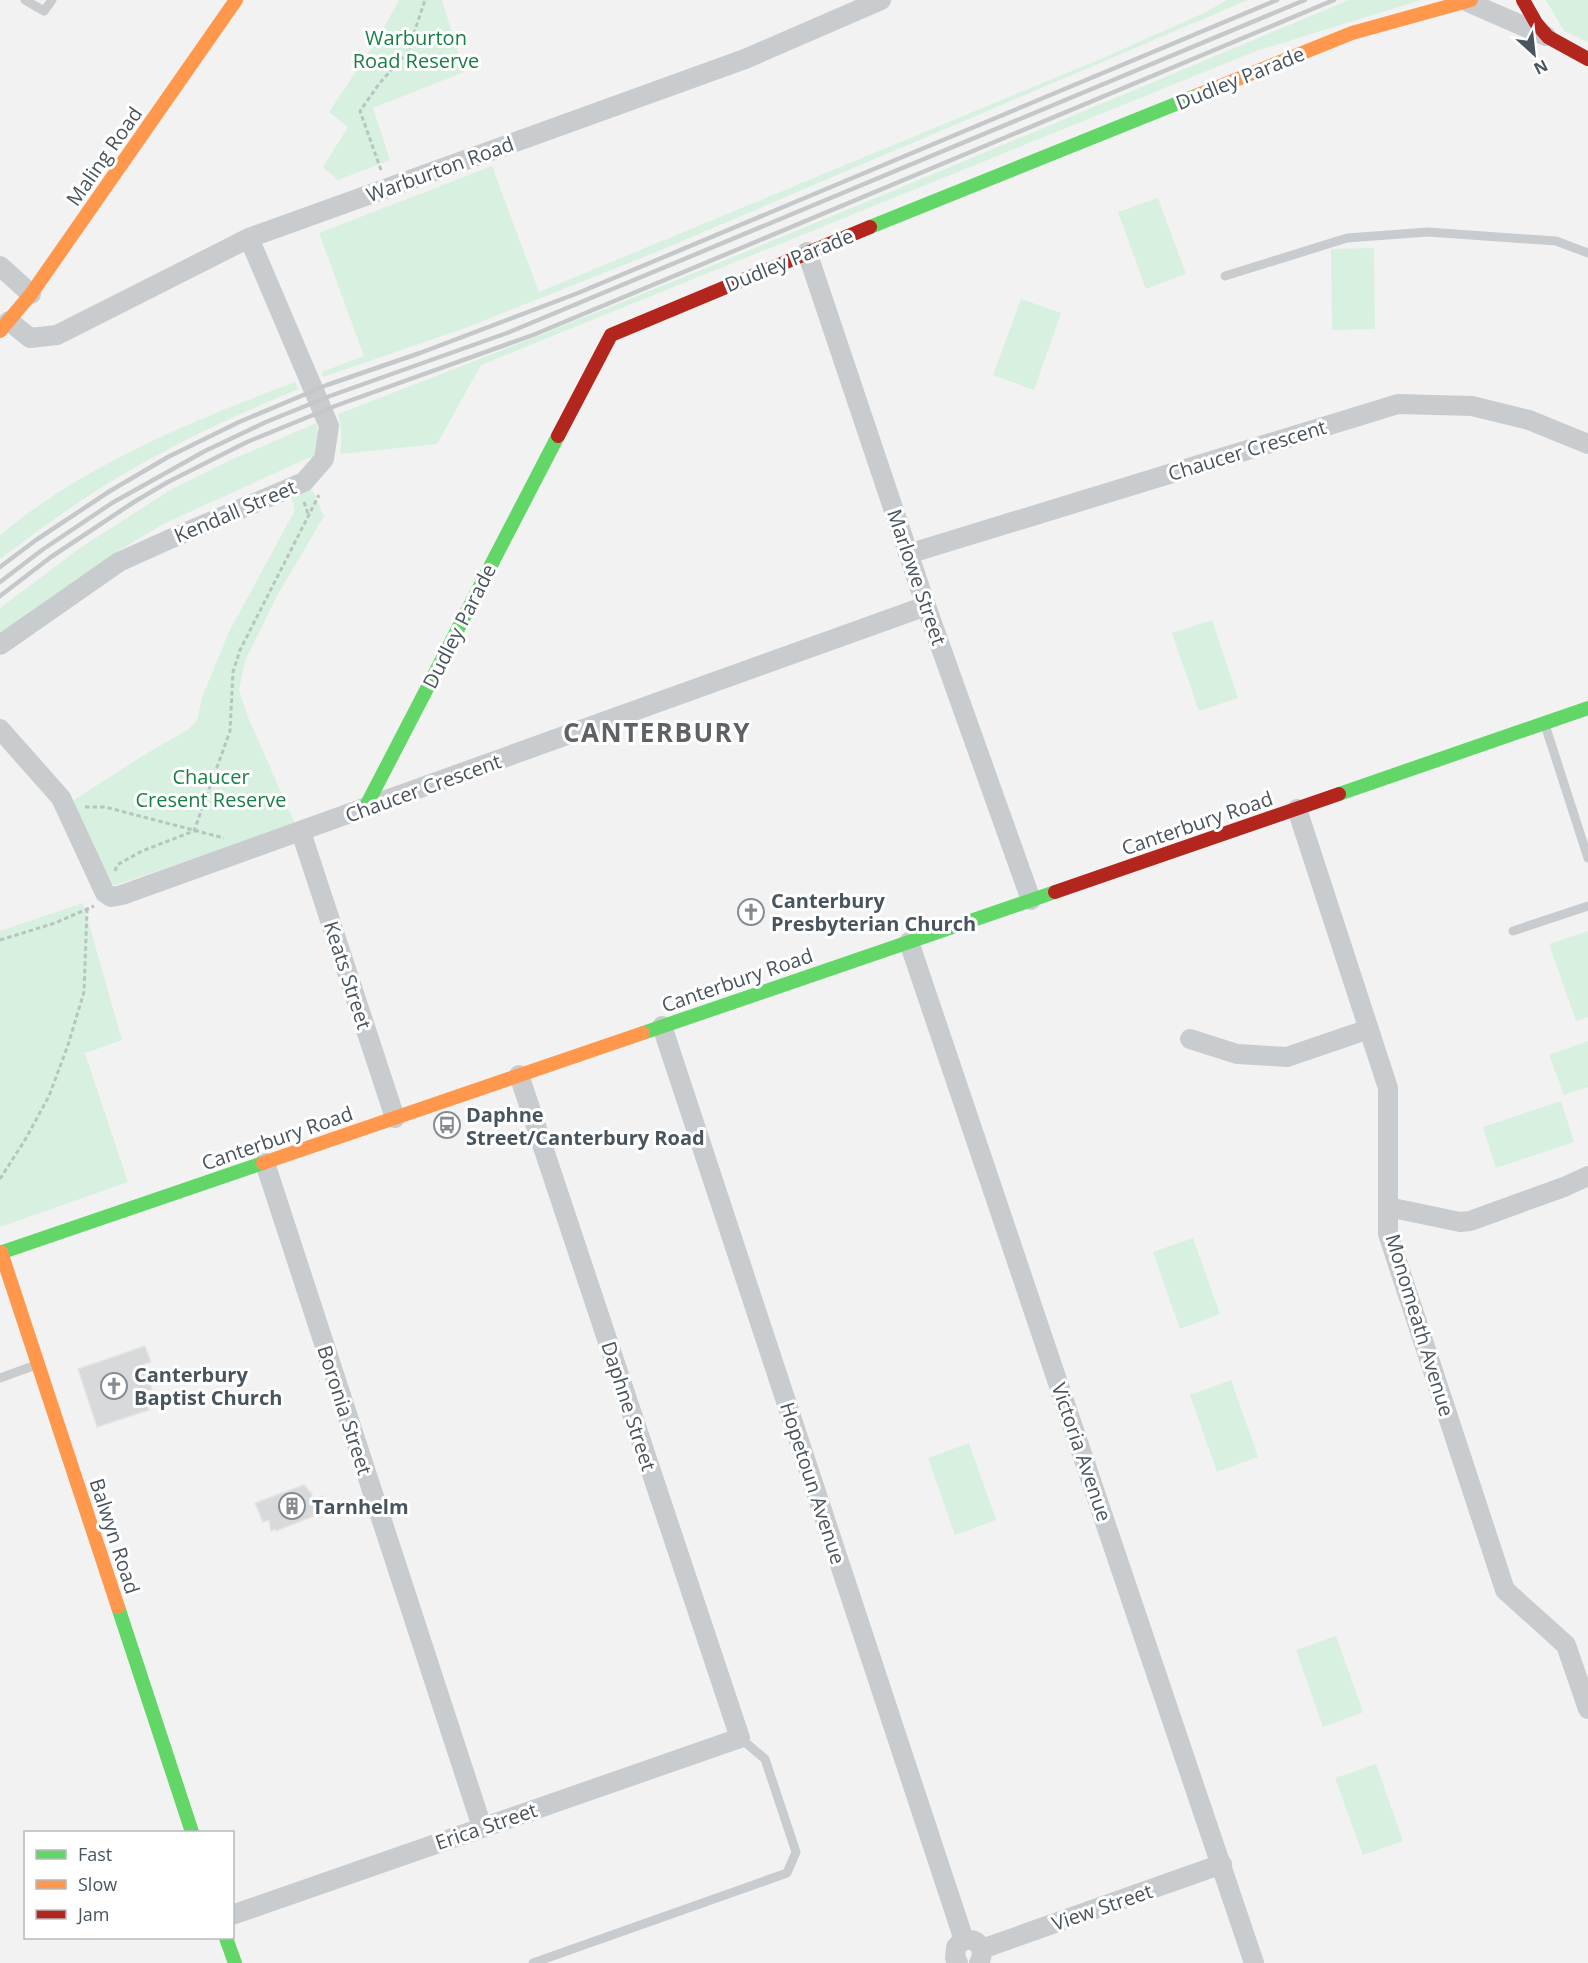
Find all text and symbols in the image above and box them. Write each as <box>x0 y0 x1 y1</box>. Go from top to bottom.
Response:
park label: Warburton Road Reserve <box>353 24 479 74</box>
north arrow <box>1504 24 1564 84</box>
street label: Dudley Parade <box>1172 40 1308 116</box>
text: N <box>1530 55 1552 80</box>
street label: Maling Road <box>60 101 148 211</box>
street label: Warburton Road <box>363 130 517 208</box>
street label: Dudley Parade <box>721 222 857 298</box>
street label: Chaucer Crescent <box>1165 413 1329 487</box>
street label: Kendall Street <box>170 473 300 549</box>
street label: Marlowe Street <box>881 505 953 649</box>
street label: Dudley Parade <box>416 559 502 693</box>
district label: CANTERBURY <box>563 714 751 750</box>
street label: Chaucer Crescent <box>341 747 505 829</box>
park label: Chaucer Cresent Reserve <box>135 763 287 813</box>
street label: Canterbury Road <box>1118 784 1276 862</box>
place label: Canterbury Presbyterian Church <box>771 887 976 937</box>
church icon: Canterbury Presbyterian Church <box>736 897 766 927</box>
street label: Keats Street <box>318 917 378 1033</box>
street label: Canterbury Road <box>658 941 816 1019</box>
street label: Canterbury Road <box>198 1099 356 1177</box>
place label: Daphne Street/Canterbury Road <box>466 1101 705 1151</box>
bus stop icon: Daphne Street/Canterbury Road <box>432 1110 462 1140</box>
street label: Monomeath Avenue <box>1379 1230 1461 1420</box>
street label: Daphne Street <box>595 1338 663 1474</box>
street label: Boronia Street <box>311 1342 379 1478</box>
place label: Canterbury Baptist Church <box>134 1361 282 1411</box>
church icon: Canterbury Baptist Church <box>99 1371 129 1401</box>
street label: Victoria Avenue <box>1046 1379 1118 1525</box>
street label: Hopetoun Avenue <box>774 1399 852 1567</box>
street label: Balwyn Road <box>84 1475 146 1597</box>
building icon: Tarnhelm <box>277 1491 307 1521</box>
place label: Tarnhelm <box>312 1493 409 1520</box>
street label: Erica Street <box>431 1796 541 1856</box>
legend <box>24 1831 234 1939</box>
text: Fast <box>78 1842 112 1866</box>
text: Slow <box>78 1872 117 1896</box>
street label: View Street <box>1048 1877 1156 1937</box>
text: Jam <box>76 1902 110 1926</box>

